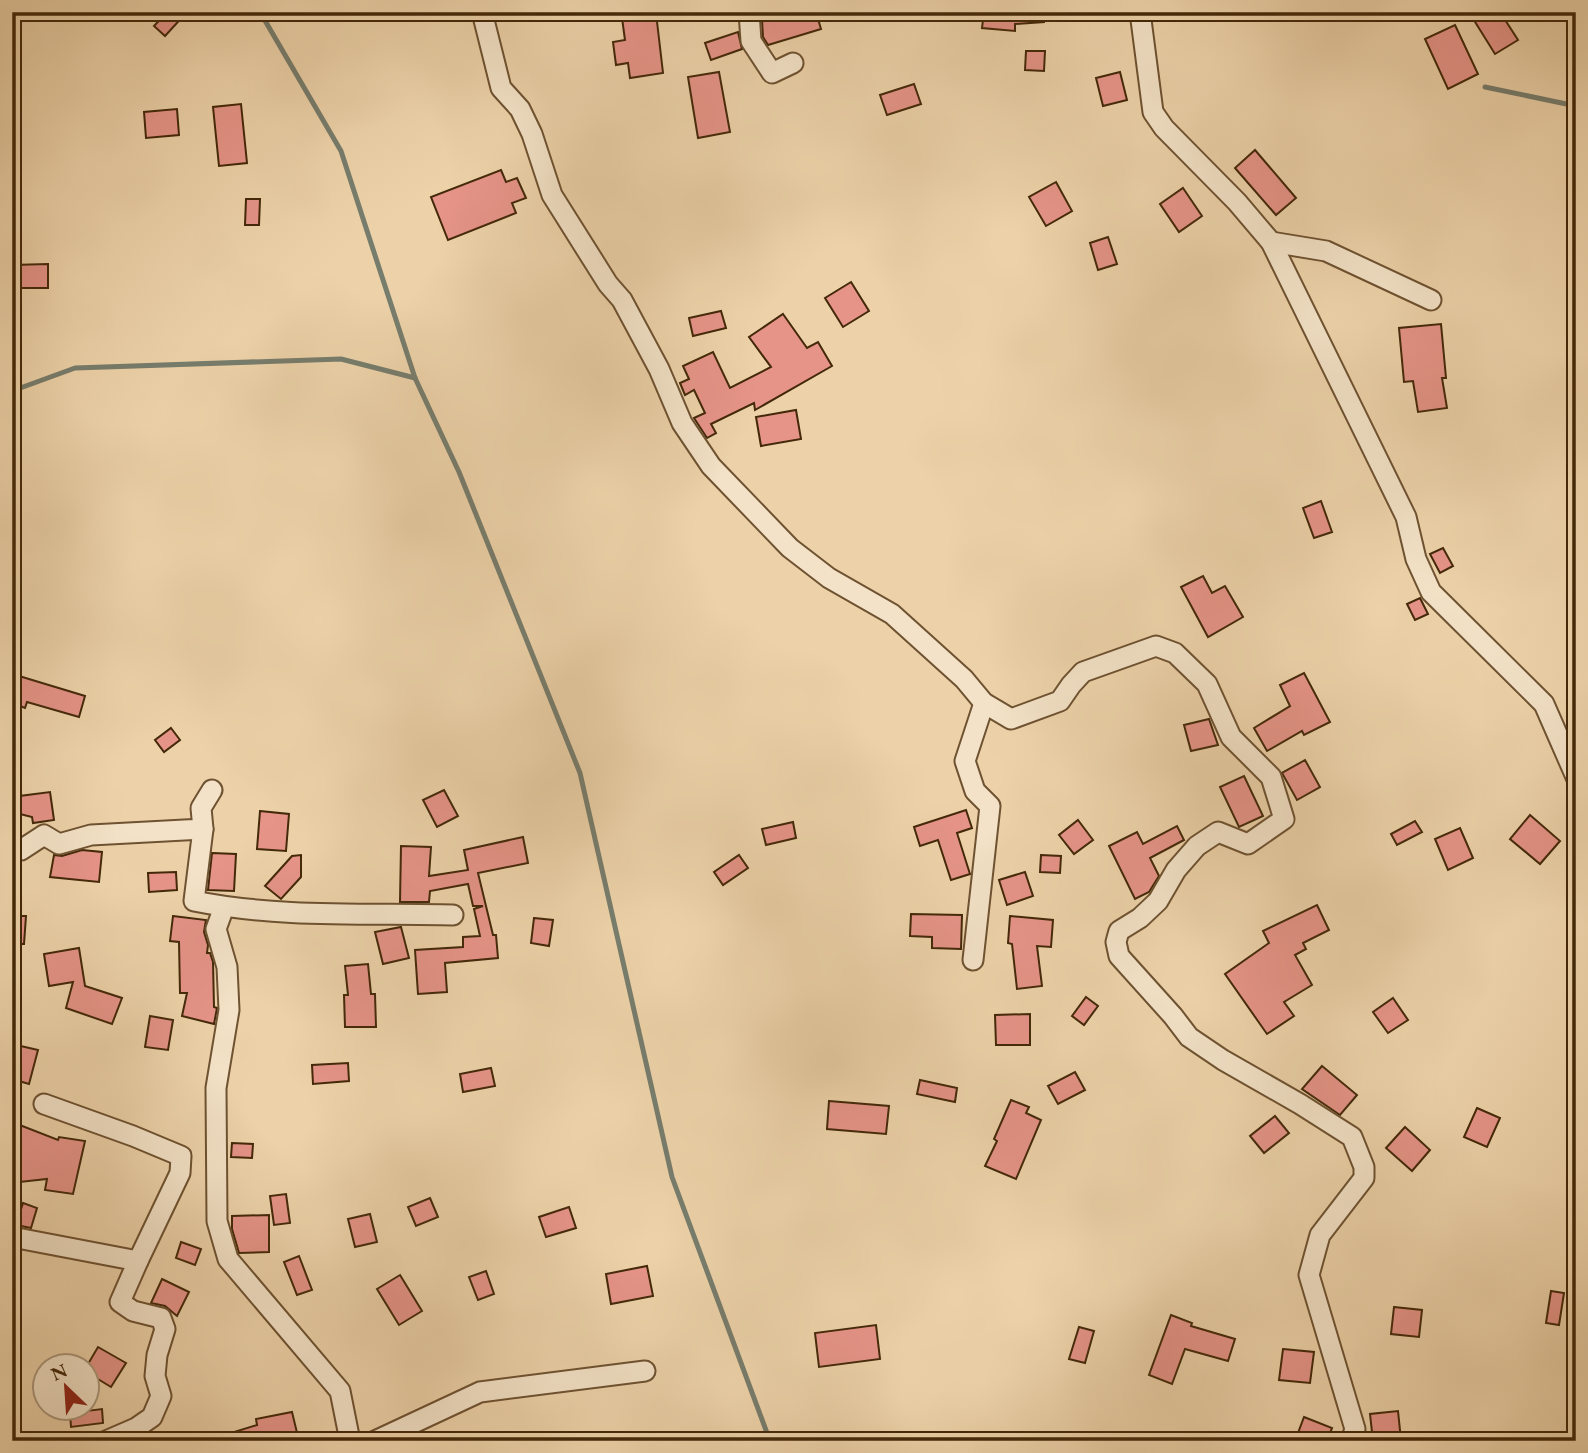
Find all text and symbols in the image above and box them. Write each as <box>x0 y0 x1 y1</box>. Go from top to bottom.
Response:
north arrow <box>32 1352 102 1422</box>
text: N <box>47 1357 72 1387</box>

